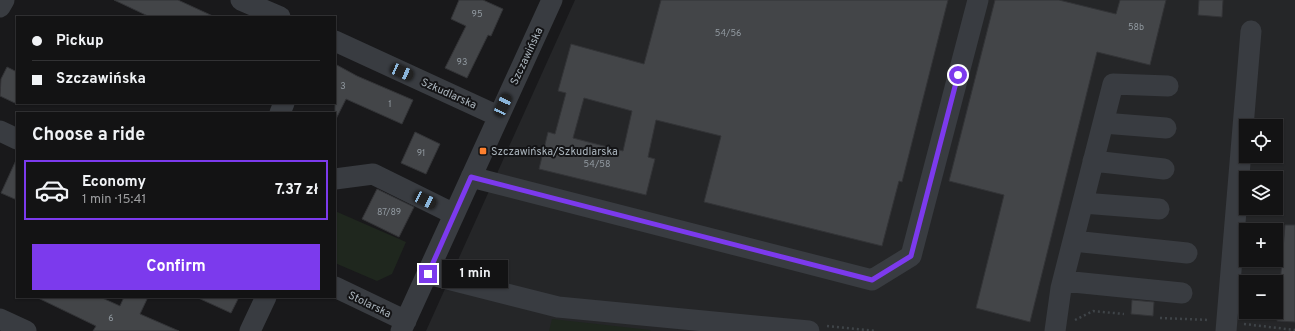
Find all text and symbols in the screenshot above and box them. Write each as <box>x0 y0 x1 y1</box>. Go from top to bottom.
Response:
house number: 95 <box>472 9 482 20</box>
house number: 58b <box>1128 22 1144 33</box>
street label: Szczawińska <box>507 25 546 87</box>
house number: 54/56 <box>715 28 741 39</box>
text: Pickup <box>56 32 104 51</box>
house number: 93 <box>457 57 467 68</box>
car <box>389 62 415 82</box>
route start <box>949 66 967 84</box>
text: Szczawińska <box>56 70 146 89</box>
street label: Szkudlarska <box>419 75 479 113</box>
house number: 3 <box>340 81 346 92</box>
car <box>492 92 514 118</box>
house number: 1 <box>388 99 392 110</box>
map controls <box>1239 119 1283 319</box>
button: locate <box>1239 119 1283 163</box>
text: Choose a ride <box>32 124 145 147</box>
place label: Szczawińska/Szkudlarska <box>491 145 618 159</box>
marker: Szczawińska/Szkudlarska <box>478 146 488 156</box>
house number: 91 <box>417 148 425 159</box>
house number: 54/58 <box>584 159 610 170</box>
button: layers <box>1239 171 1283 215</box>
icon: car <box>34 172 70 208</box>
text: Economy <box>82 173 146 192</box>
text: 7.37 zł <box>275 181 318 200</box>
car <box>412 189 438 211</box>
text: 1 min · 15:41 <box>82 192 146 208</box>
house number: 87/89 <box>377 207 401 218</box>
button: + <box>1239 223 1283 267</box>
button: Confirm <box>32 244 320 290</box>
callout: 1 min <box>442 260 508 288</box>
route end <box>419 265 437 283</box>
text: 1 min <box>459 266 491 282</box>
button: − <box>1239 275 1283 319</box>
street label: Stolarska <box>346 288 394 321</box>
house number: 6 <box>108 313 114 324</box>

